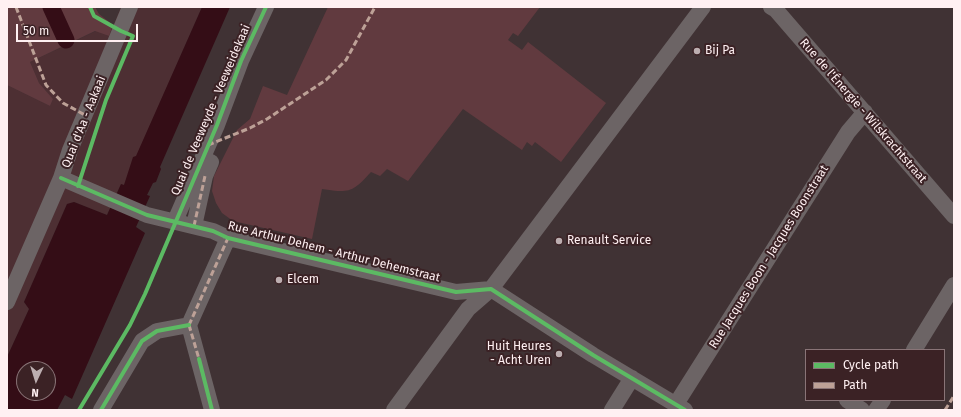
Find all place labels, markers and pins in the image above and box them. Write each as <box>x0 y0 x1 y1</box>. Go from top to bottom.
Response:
place label: Bij Pa <box>705 44 735 58</box>
marker: Bij Pa <box>692 46 702 56</box>
place label: Renault Service <box>567 234 651 248</box>
marker: Renault Service <box>554 236 564 246</box>
place label: Elcem <box>287 273 319 287</box>
marker: Elcem <box>274 275 284 285</box>
place label: Huit Heures - Acht Uren <box>487 340 551 368</box>
marker: Huit Heures - Acht Uren <box>554 349 564 359</box>

